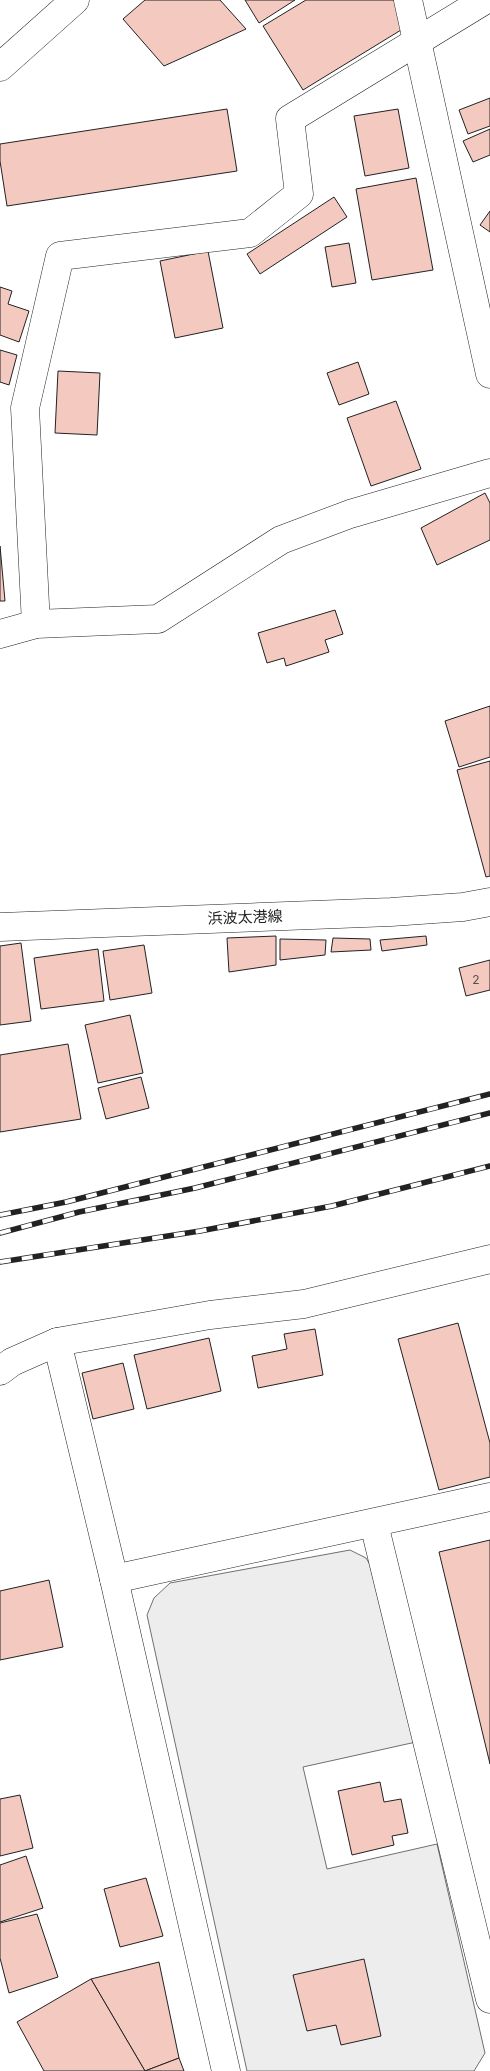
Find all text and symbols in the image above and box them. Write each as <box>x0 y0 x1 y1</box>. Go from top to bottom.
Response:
street label: 浜波太港線 <box>207 906 283 928</box>
house number: 2 <box>472 972 480 987</box>

